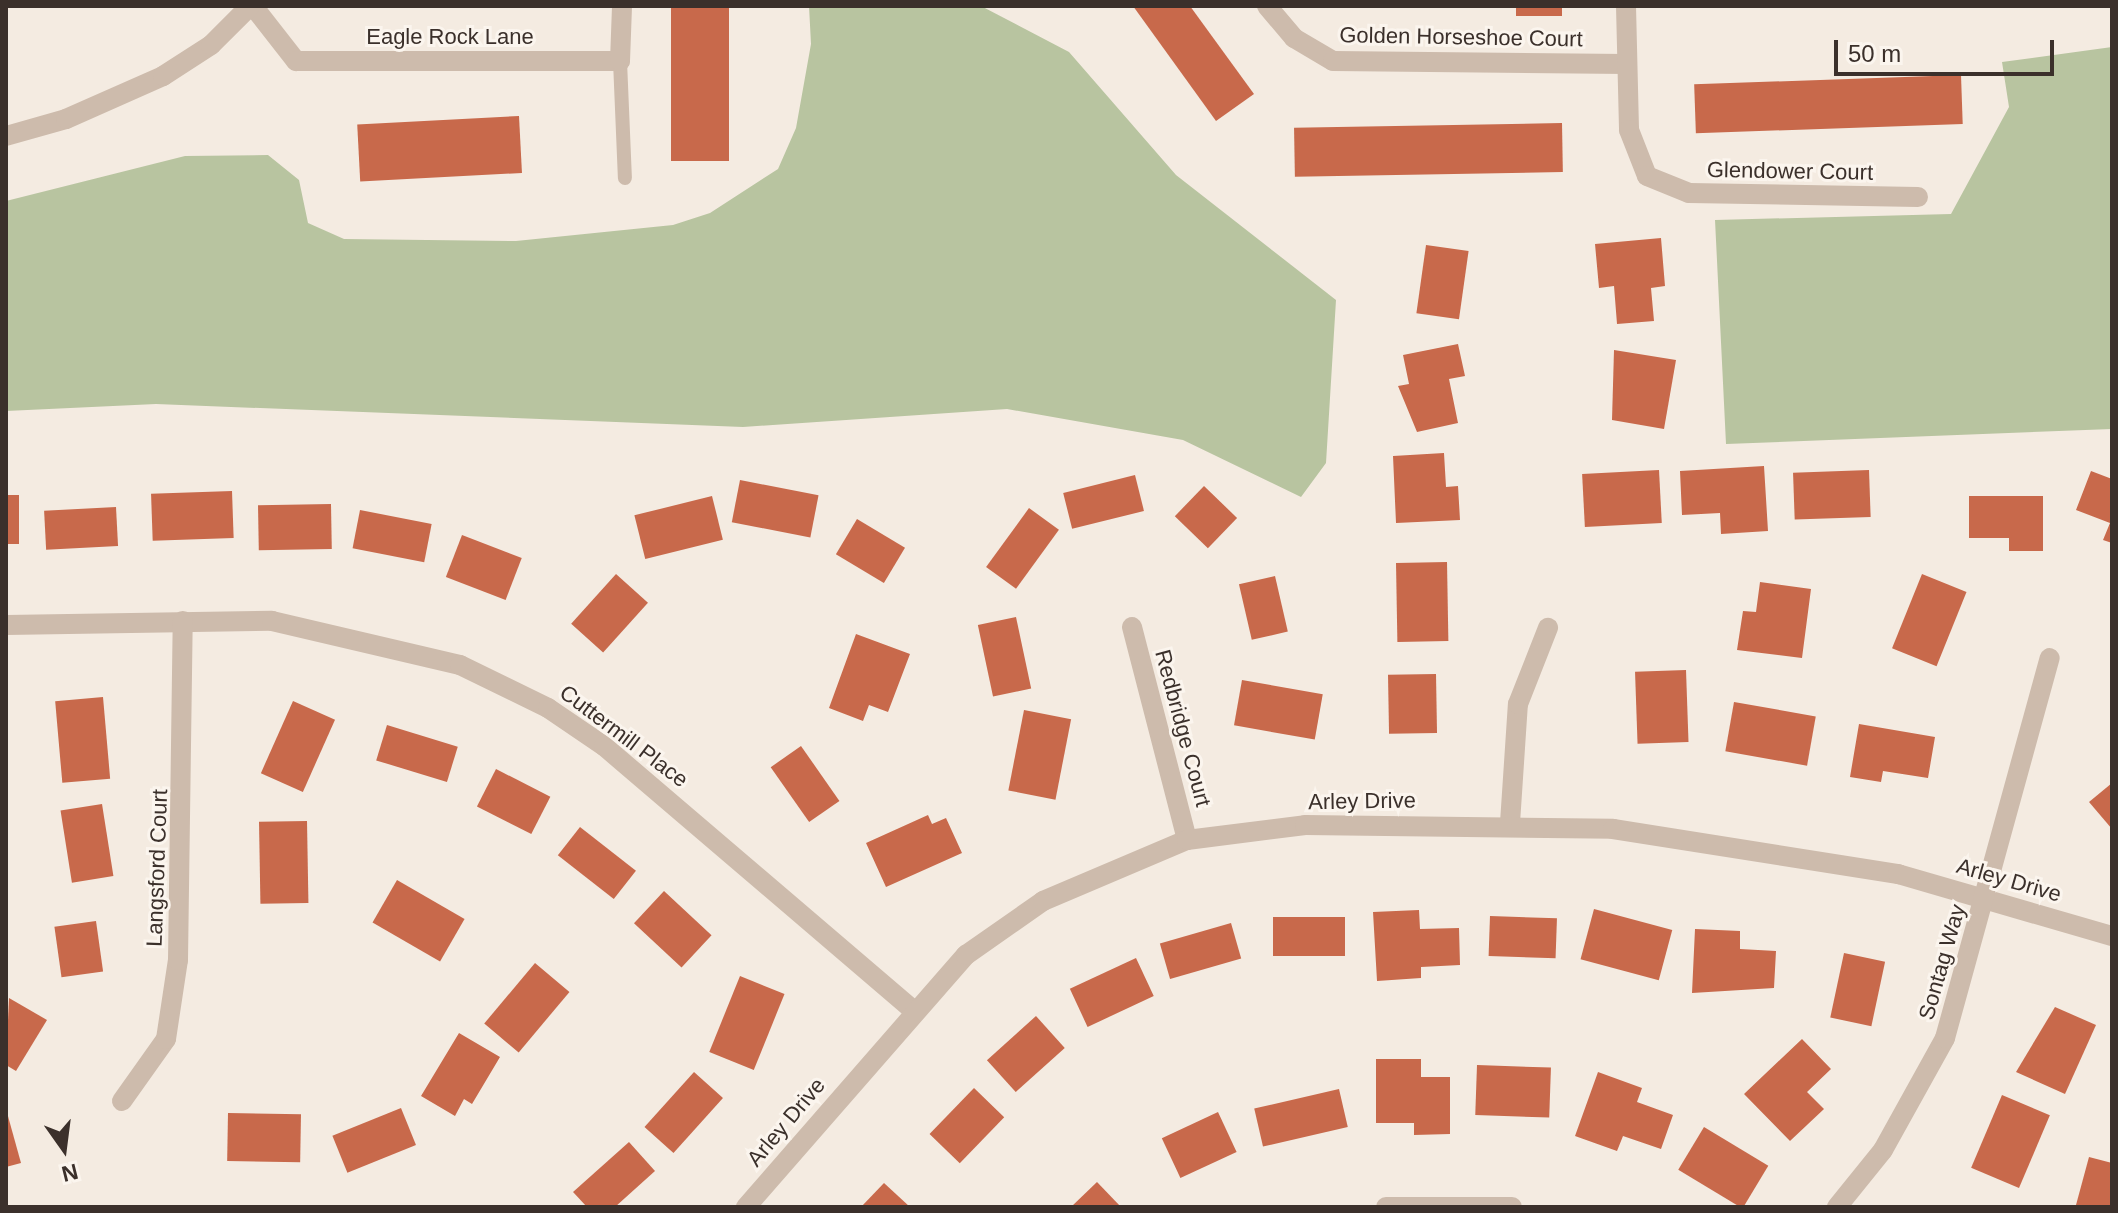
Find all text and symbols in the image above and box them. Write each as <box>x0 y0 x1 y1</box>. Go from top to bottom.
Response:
street label: Golden Horseshoe Court <box>1339 22 1583 52</box>
street label: Eagle Rock Lane <box>366 24 534 50</box>
scale bar <box>1838 24 2058 74</box>
text: 50 m <box>1848 40 1901 67</box>
street label: Glendower Court <box>1707 156 1873 186</box>
street label: Redbridge Court <box>1149 647 1217 809</box>
street label: Cuttermill Place <box>555 679 693 793</box>
street label: Arley Drive <box>1308 787 1416 815</box>
street label: Langsford Court <box>141 789 173 947</box>
street label: Arley Drive <box>1954 852 2064 908</box>
street label: Sontag Way <box>1913 901 1971 1023</box>
street label: Arley Drive <box>741 1072 831 1172</box>
north arrow <box>24 1109 104 1189</box>
text: N <box>59 1159 81 1187</box>

